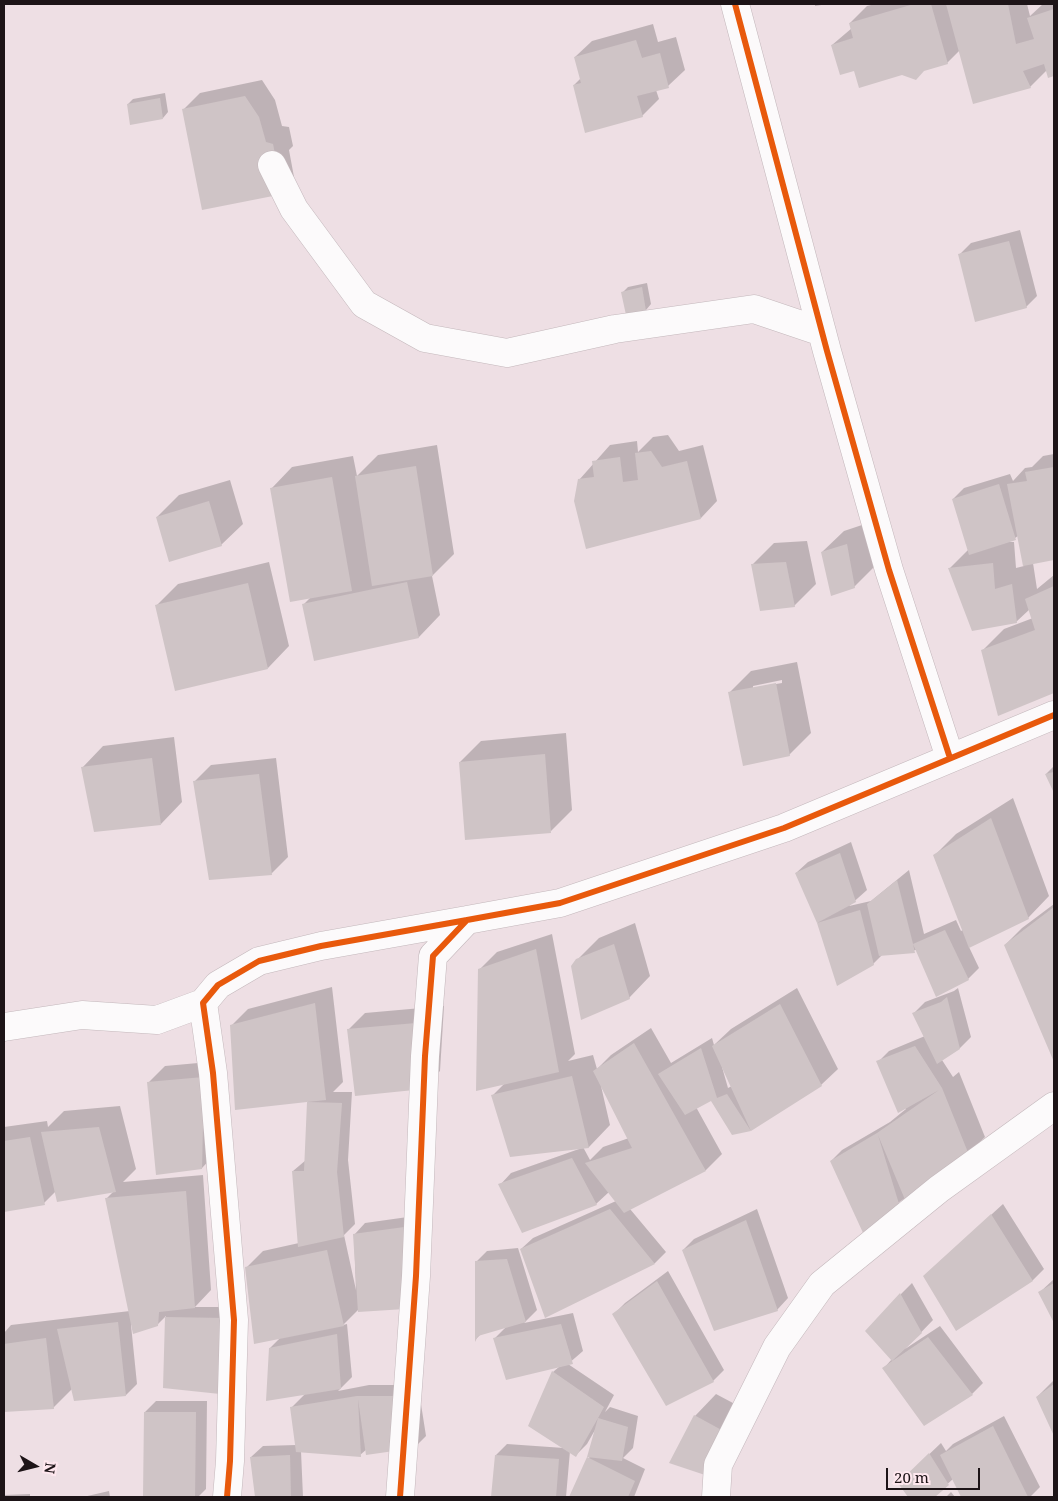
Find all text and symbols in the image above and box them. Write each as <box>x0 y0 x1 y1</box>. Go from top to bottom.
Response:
north arrow <box>10 1441 60 1491</box>
scale bar <box>888 1458 982 1490</box>
text: N <box>40 1461 61 1475</box>
text: 20 m <box>894 1467 929 1487</box>

